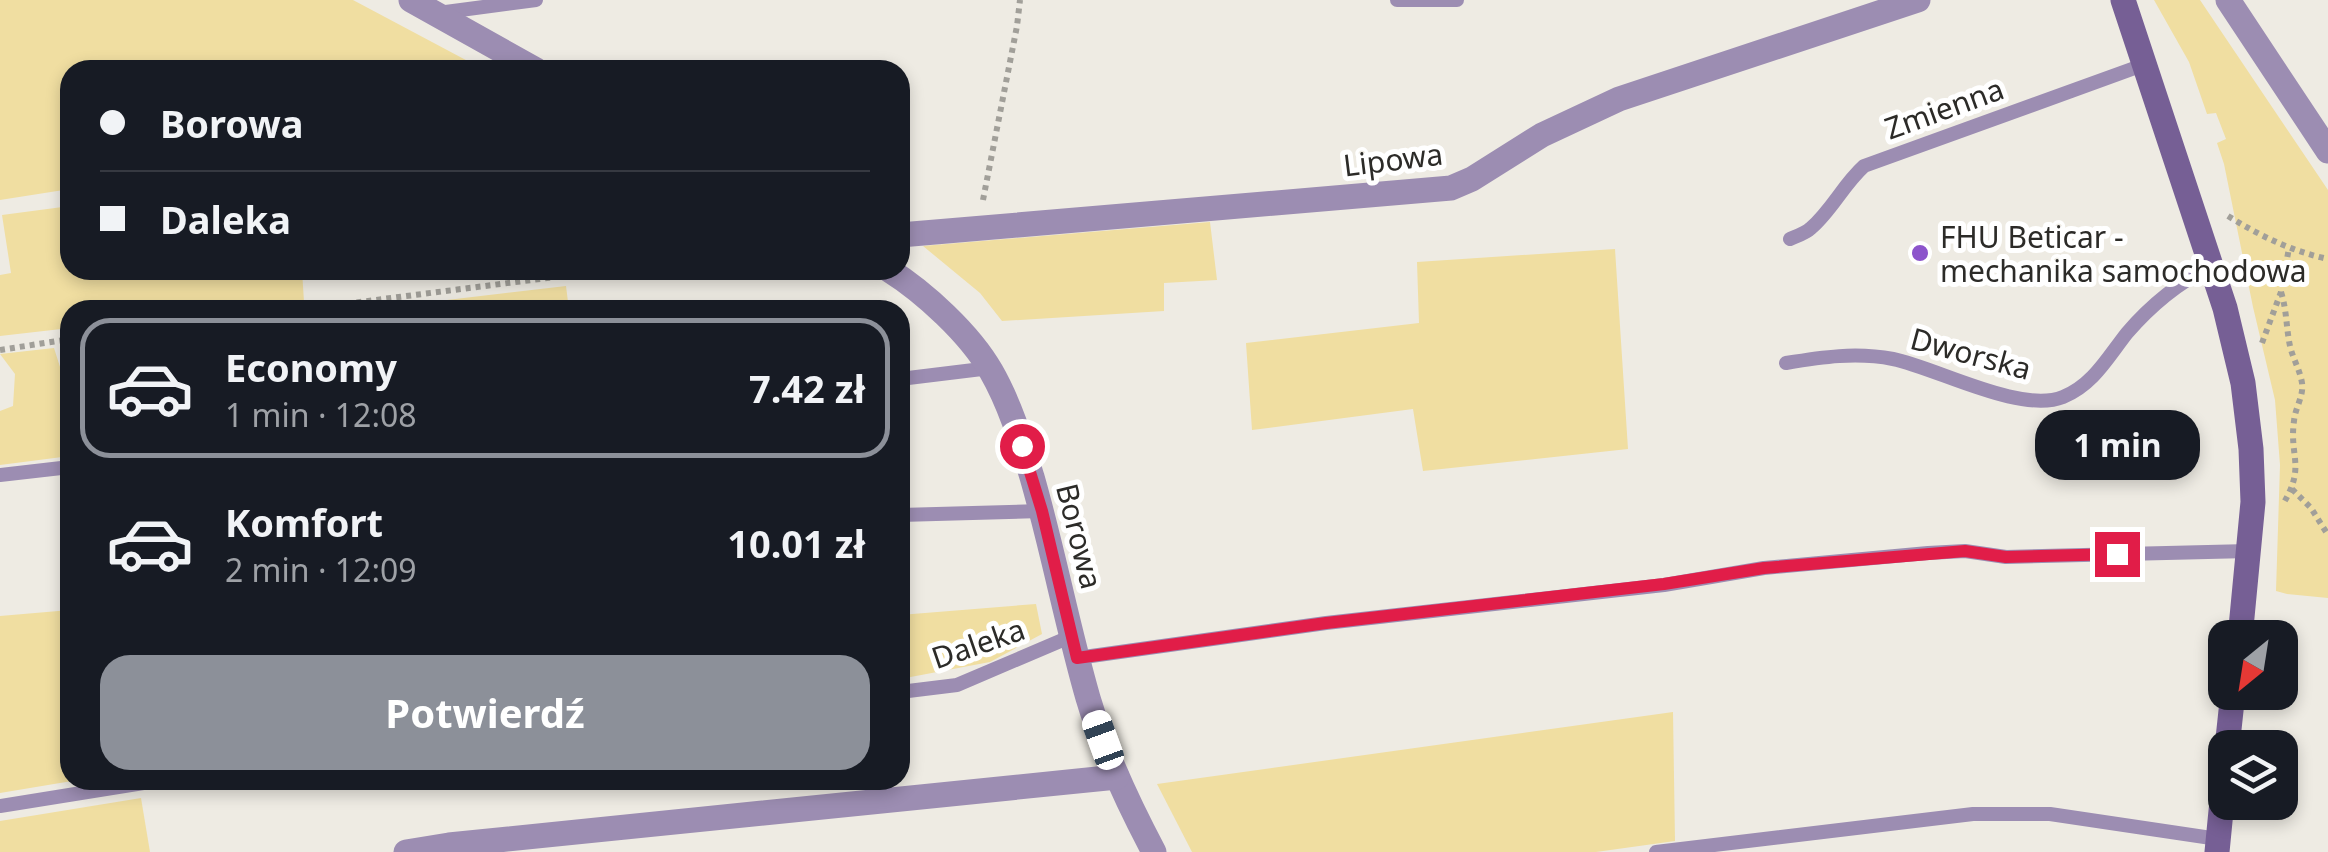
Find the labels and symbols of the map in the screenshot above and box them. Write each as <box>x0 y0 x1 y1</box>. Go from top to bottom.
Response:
street label: Zmienna <box>1879 68 2009 148</box>
street label: Lipowa <box>1341 133 1445 185</box>
place label: FHU Beticar - mechanika samochodowa <box>1940 216 2307 291</box>
marker: FHU Beticar - mechanika samochodowa <box>1909 242 1931 264</box>
street label: Dworska <box>1906 317 2036 389</box>
callout: 1 min <box>2034 409 2200 479</box>
route start <box>1000 424 1045 469</box>
street label: Borowa <box>1047 479 1113 593</box>
route end <box>2095 532 2140 577</box>
street label: Daleka <box>926 608 1030 678</box>
north arrow <box>2208 620 2298 710</box>
car <box>1079 707 1127 773</box>

